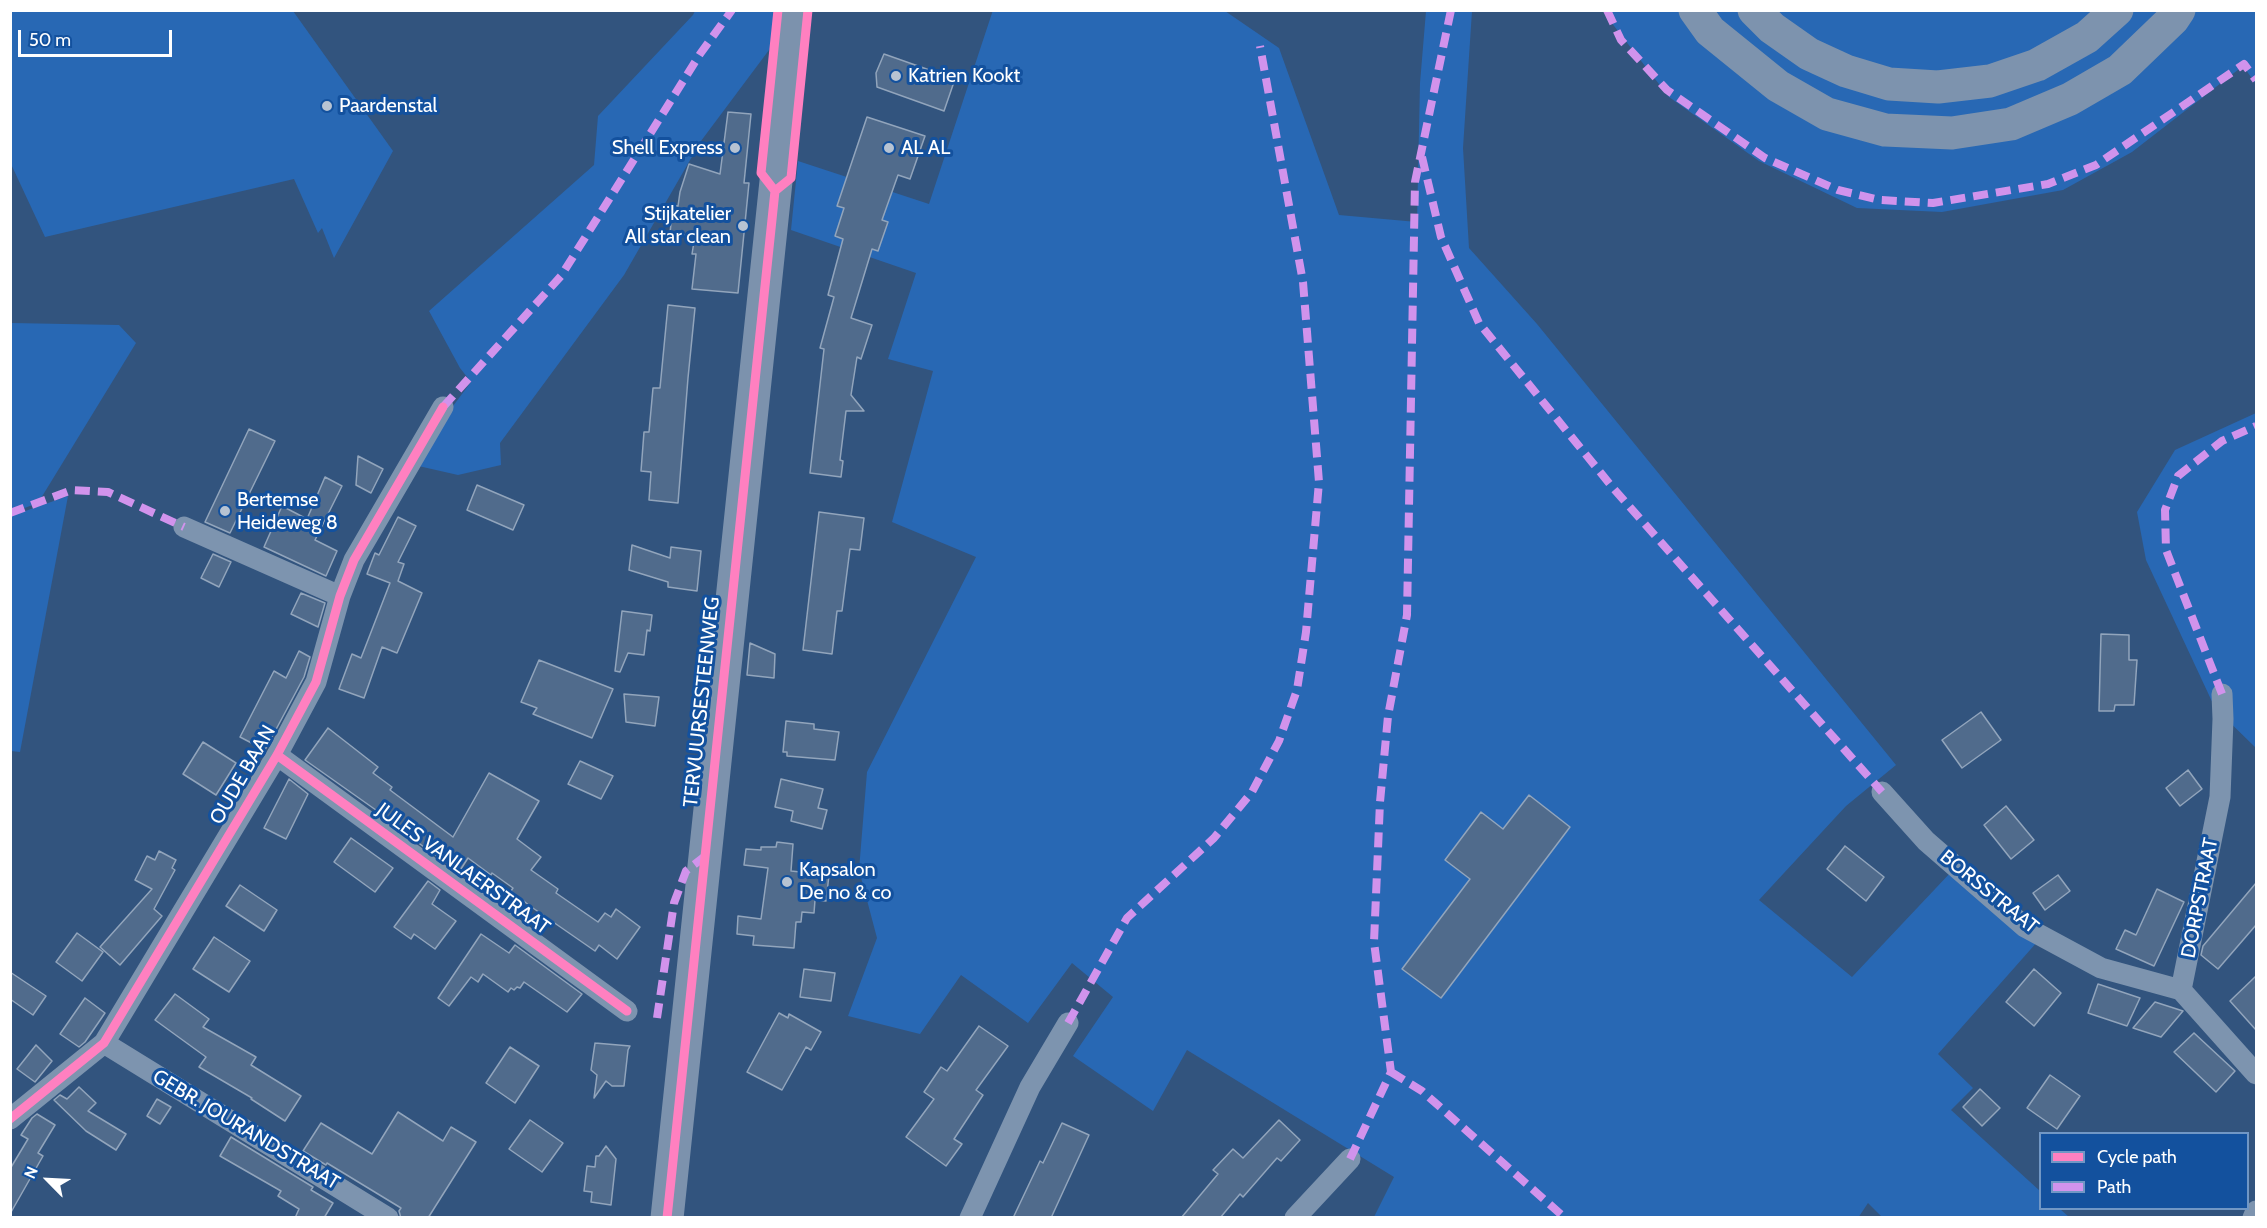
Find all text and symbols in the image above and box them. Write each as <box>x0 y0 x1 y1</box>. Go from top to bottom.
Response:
scale bar <box>21 18 176 56</box>
text: 50 m <box>29 29 71 51</box>
place label: Katrien Kookt <box>908 64 1020 88</box>
marker: Katrien Kookt <box>889 69 903 83</box>
place label: Paardenstal <box>339 94 437 118</box>
marker: Paardenstal <box>320 99 334 113</box>
place label: Shell Express <box>612 136 723 160</box>
place label: AL AL <box>901 136 950 160</box>
marker: Shell Express <box>728 141 742 155</box>
marker: AL AL <box>882 141 896 155</box>
place label: Stijkatelier All star clean <box>625 202 731 249</box>
marker: Stijkatelier All star clean <box>736 219 750 233</box>
place label: Bertemse Heideweg 8 <box>237 488 338 535</box>
marker: Bertemse Heideweg 8 <box>218 504 232 518</box>
street label: TERVUURSESTEENWEG <box>679 596 725 808</box>
street label: OUDE BAAN <box>205 721 281 829</box>
street label: JULES VANLAERSTRAAT <box>372 798 554 940</box>
street label: DORPSTRAAT <box>2177 836 2223 960</box>
street label: BORSSTRAAT <box>1935 845 2043 939</box>
place label: Kapsalon De no & co <box>799 858 891 905</box>
marker: Kapsalon De no & co <box>780 875 794 889</box>
street label: GEBR. JOURANDSTRAAT <box>148 1065 344 1195</box>
legend <box>2039 1132 2249 1210</box>
text: Cycle path <box>2097 1146 2177 1168</box>
north arrow <box>18 1150 78 1210</box>
text: N <box>20 1163 42 1182</box>
text: Path <box>2097 1176 2131 1198</box>

